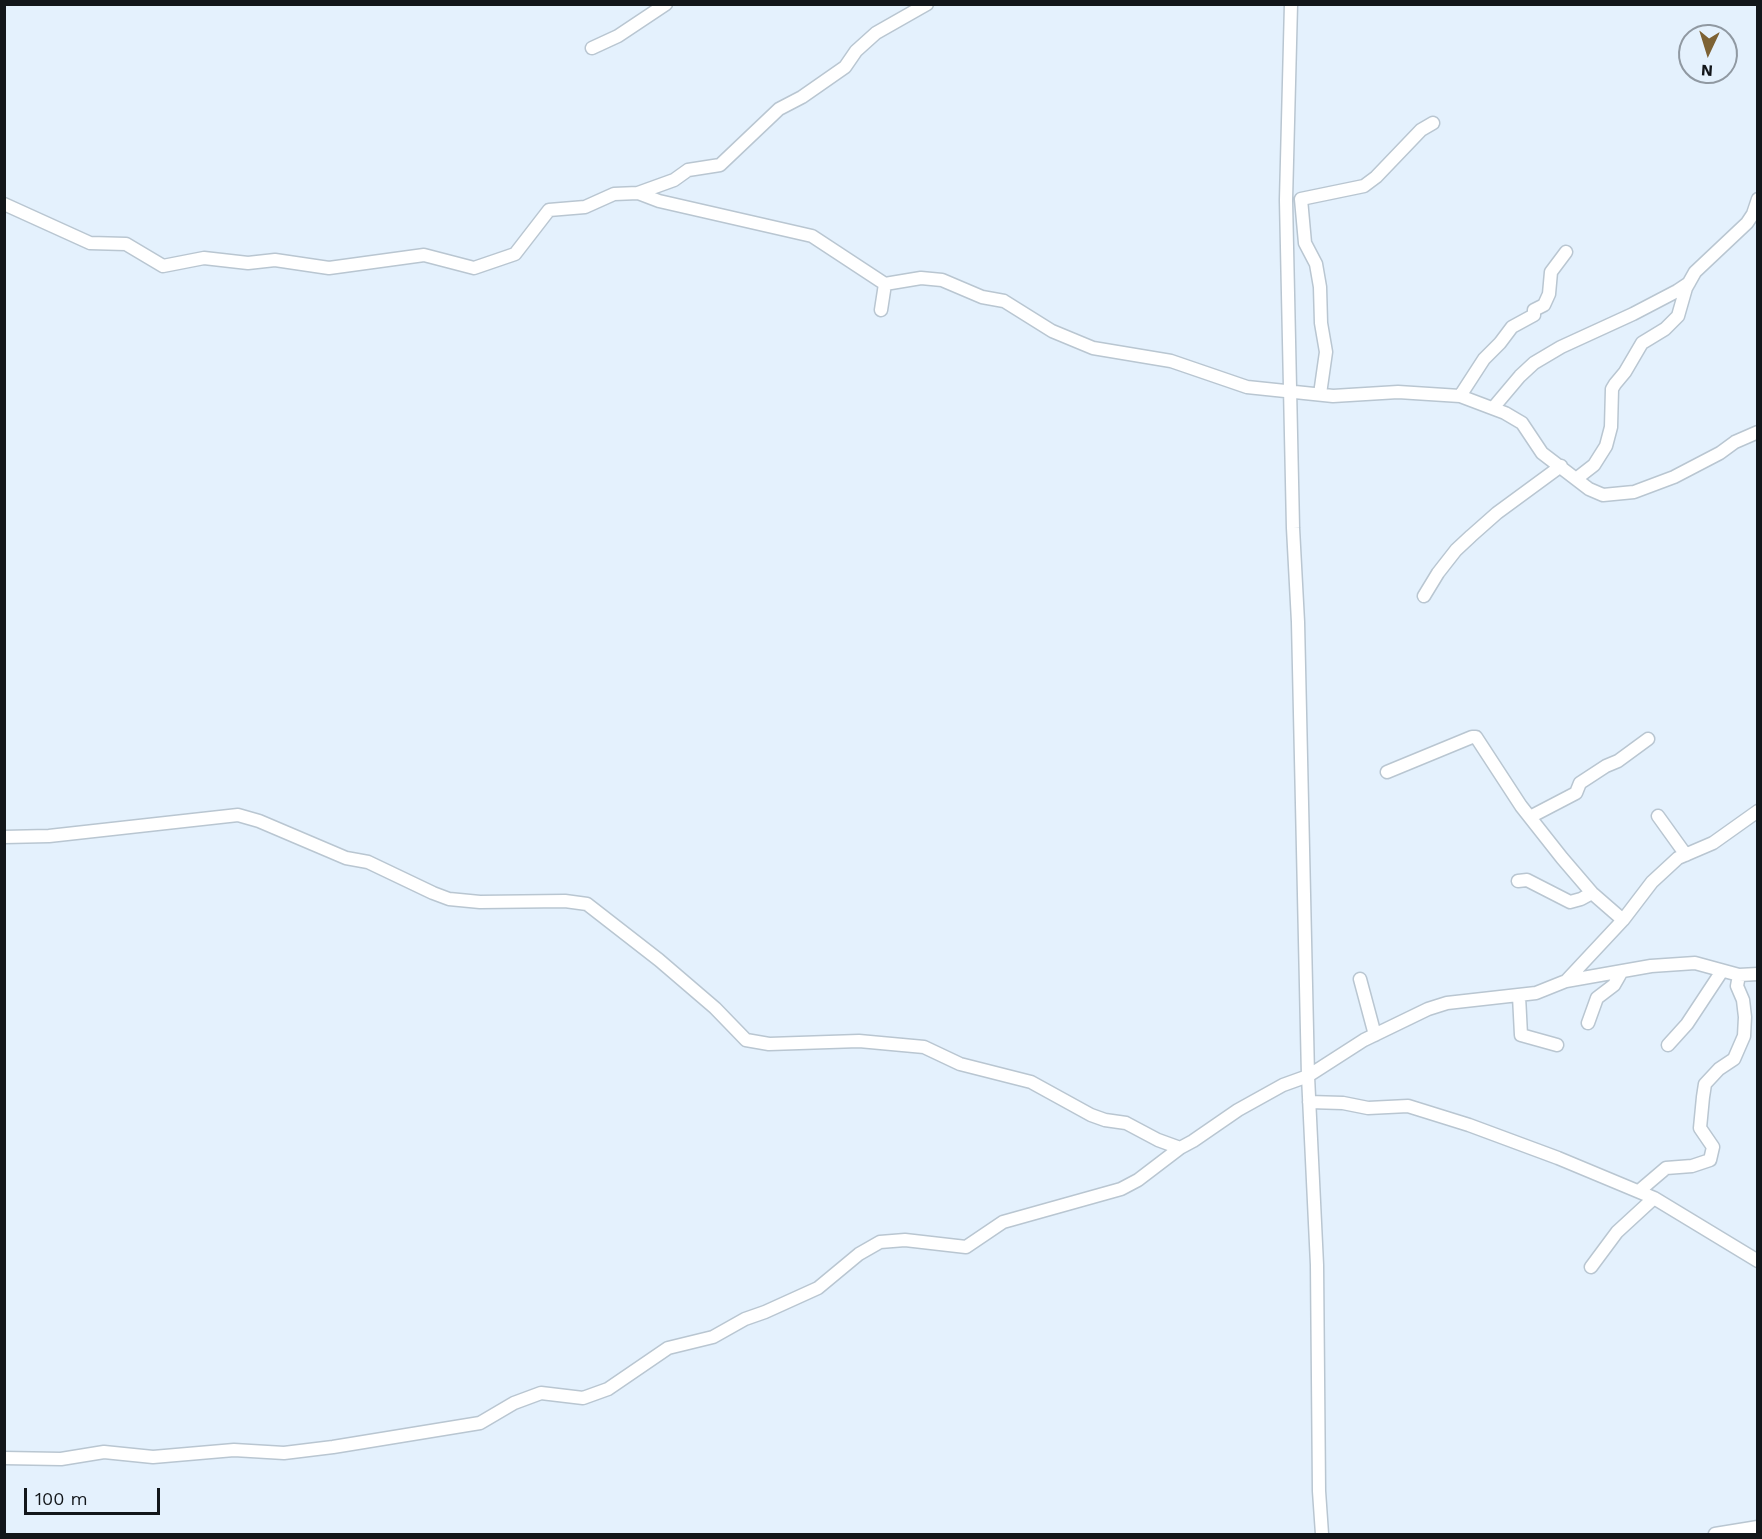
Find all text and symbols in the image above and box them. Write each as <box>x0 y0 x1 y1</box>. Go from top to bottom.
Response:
north arrow <box>1678 24 1738 84</box>
text: N <box>1700 61 1713 80</box>
scale bar <box>27 1476 164 1514</box>
text: 100 m <box>35 1488 88 1509</box>

